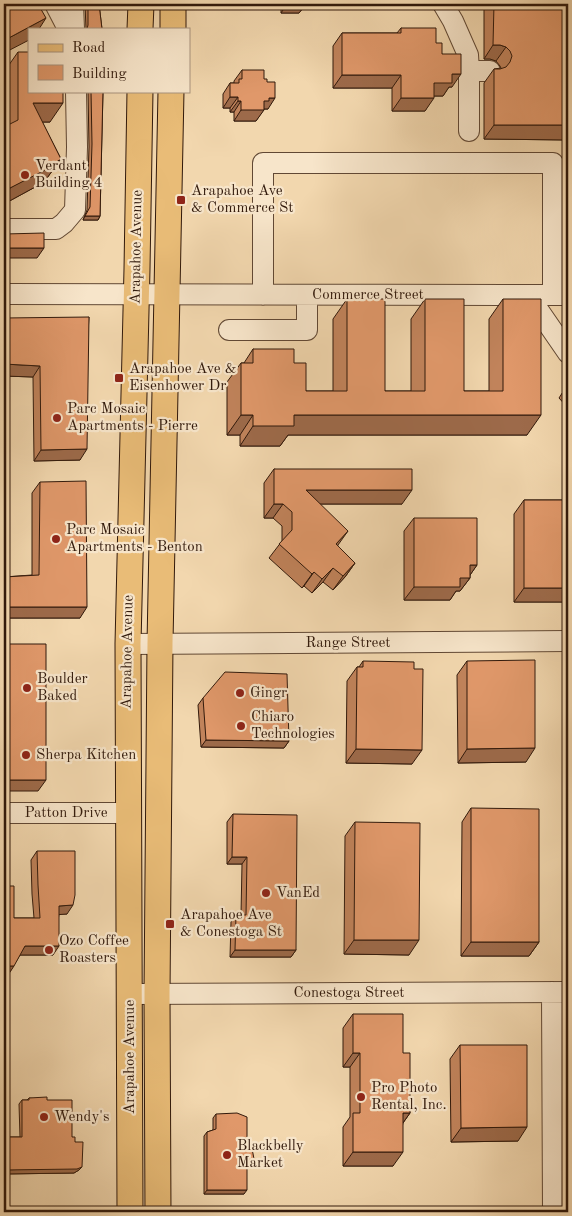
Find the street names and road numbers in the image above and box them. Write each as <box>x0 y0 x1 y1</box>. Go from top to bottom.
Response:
street label: Arapahoe Avenue <box>129 190 146 304</box>
street label: Commerce Street <box>312 288 424 303</box>
street label: Arapahoe Avenue <box>120 595 137 709</box>
street label: Range Street <box>305 636 391 651</box>
street label: Patton Drive <box>24 806 108 821</box>
street label: Conestoga Street <box>293 986 405 1001</box>
street label: Arapahoe Avenue <box>123 1000 138 1114</box>

